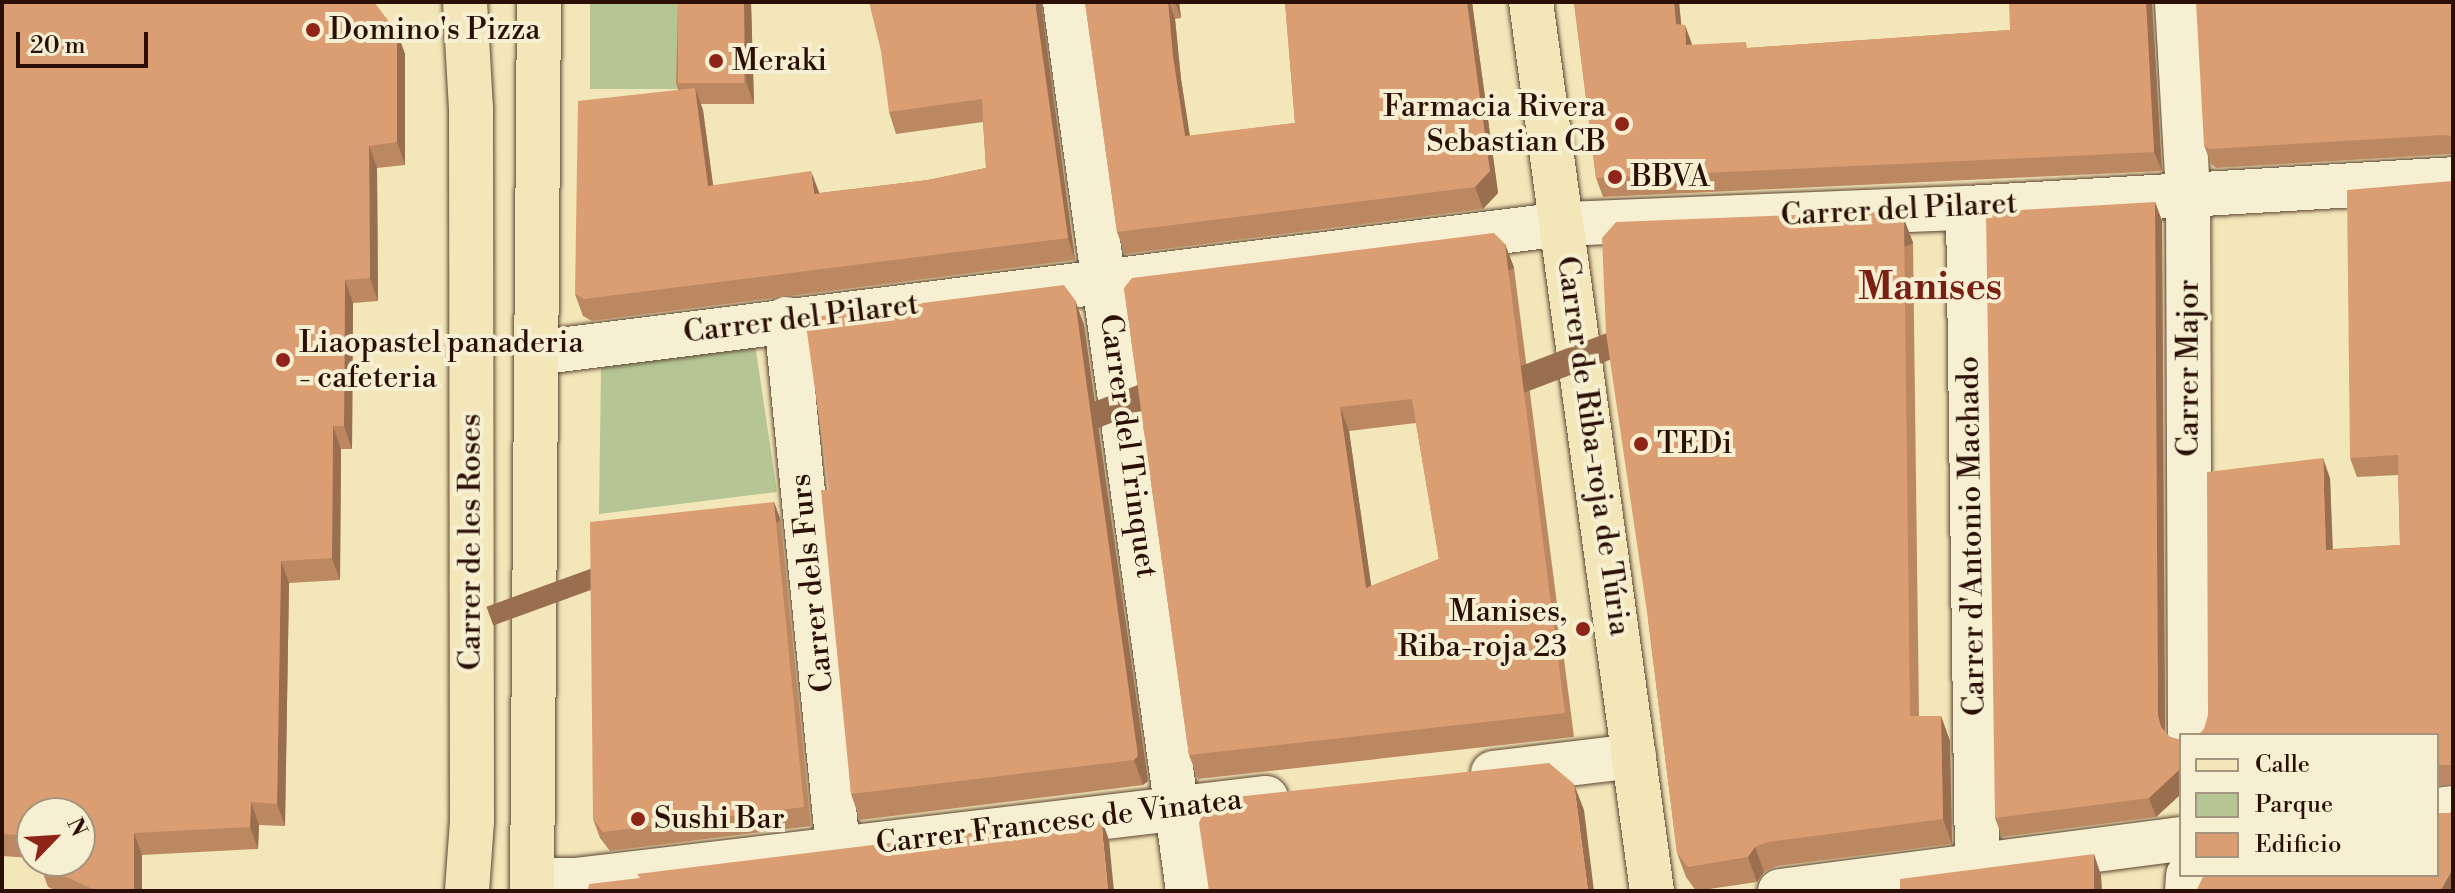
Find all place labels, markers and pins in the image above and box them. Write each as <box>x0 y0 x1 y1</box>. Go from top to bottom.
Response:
place label: Domino's Pizza <box>329 12 541 48</box>
marker: Domino's Pizza <box>304 21 322 39</box>
place label: Meraki <box>732 43 827 79</box>
marker: Meraki <box>707 52 725 70</box>
place label: Farmacia Rivera Sebastian CB <box>1383 89 1606 160</box>
marker: Farmacia Rivera Sebastian CB <box>1613 115 1631 133</box>
place label: BBVA <box>1631 159 1710 195</box>
marker: BBVA <box>1606 168 1624 186</box>
place label: Liaopastel panaderia - cafeteria <box>299 325 584 396</box>
marker: Liaopastel panaderia - cafeteria <box>274 351 292 369</box>
place label: TEDi <box>1657 426 1732 462</box>
marker: TEDi <box>1632 435 1650 453</box>
place label: Manises, Riba-roja 23 <box>1398 594 1567 664</box>
marker: Manises, Riba-roja 23 <box>1574 620 1592 638</box>
place label: Sushi Bar <box>654 801 785 837</box>
marker: Sushi Bar <box>629 810 647 828</box>

